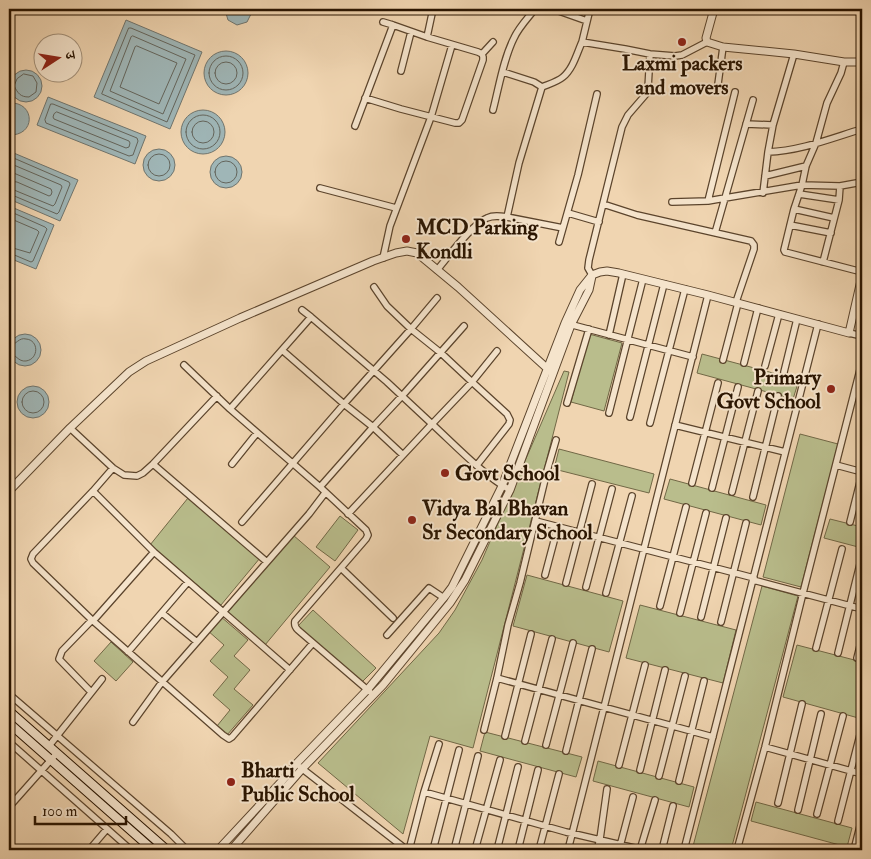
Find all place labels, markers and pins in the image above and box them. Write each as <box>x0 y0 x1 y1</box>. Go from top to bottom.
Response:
marker: Laxmi packers and movers <box>676 36 688 48</box>
place label: Laxmi packers and movers <box>622 50 742 101</box>
place label: MCD Parking Kondli <box>415 214 539 265</box>
marker: MCD Parking Kondli <box>400 233 412 245</box>
place label: Primary Govt School <box>716 364 822 415</box>
marker: Primary Govt School <box>825 383 837 395</box>
place label: Govt School <box>455 460 560 487</box>
marker: Govt School <box>439 467 451 479</box>
place label: Vidya Bal Bhavan Sr Secondary School <box>421 495 593 546</box>
marker: Vidya Bal Bhavan Sr Secondary School <box>406 514 418 526</box>
place label: Bharti Public School <box>241 757 355 808</box>
marker: Bharti Public School <box>225 776 237 788</box>

